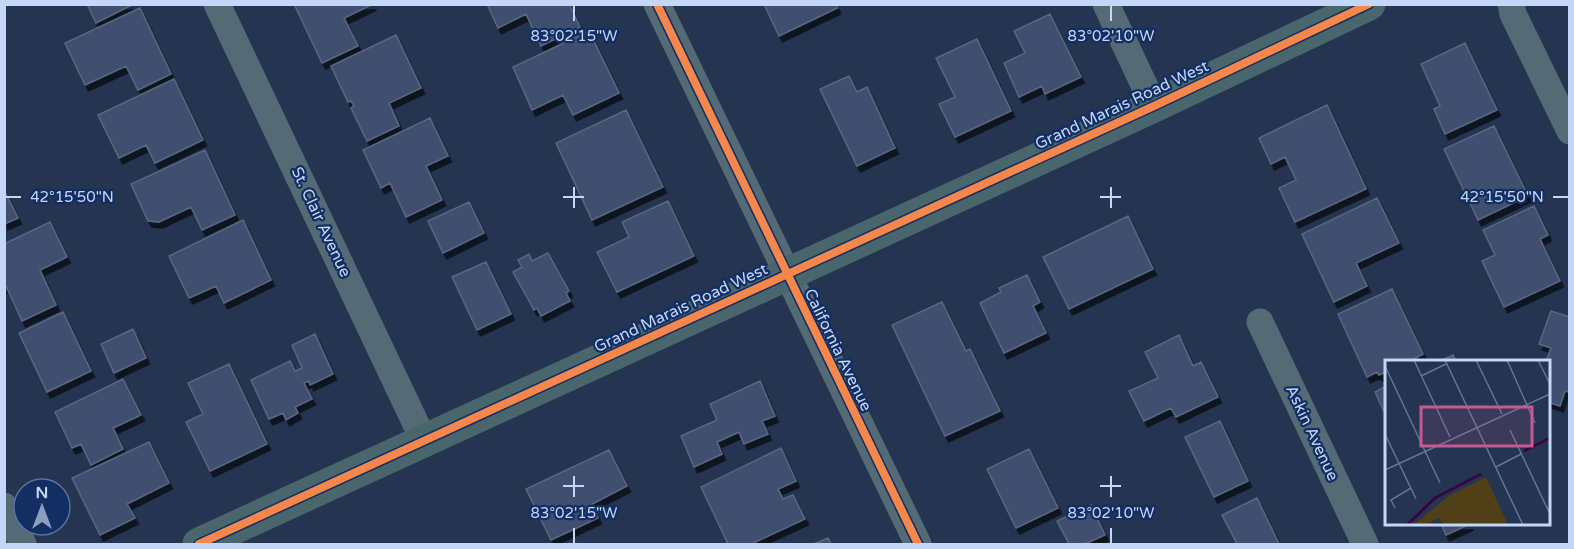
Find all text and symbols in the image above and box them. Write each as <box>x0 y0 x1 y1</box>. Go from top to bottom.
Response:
text: 83°02'15"W <box>531 27 617 45</box>
text: 83°02'10"W <box>1068 27 1154 45</box>
street label: Grand Marais Road West <box>1032 56 1212 154</box>
street label: St. Clair Avenue <box>287 164 355 280</box>
text: 42°15'50"N <box>30 188 114 206</box>
text: 42°15'50"N <box>1460 188 1544 206</box>
street label: Grand Marais Road West <box>591 259 771 357</box>
street label: California Avenue <box>800 286 876 414</box>
inset map <box>1385 360 1550 525</box>
street label: Askin Avenue <box>1281 382 1343 484</box>
north arrow <box>12 477 72 537</box>
text: N <box>36 483 48 503</box>
text: 83°02'15"W <box>531 504 617 522</box>
text: 83°02'10"W <box>1068 504 1154 522</box>

